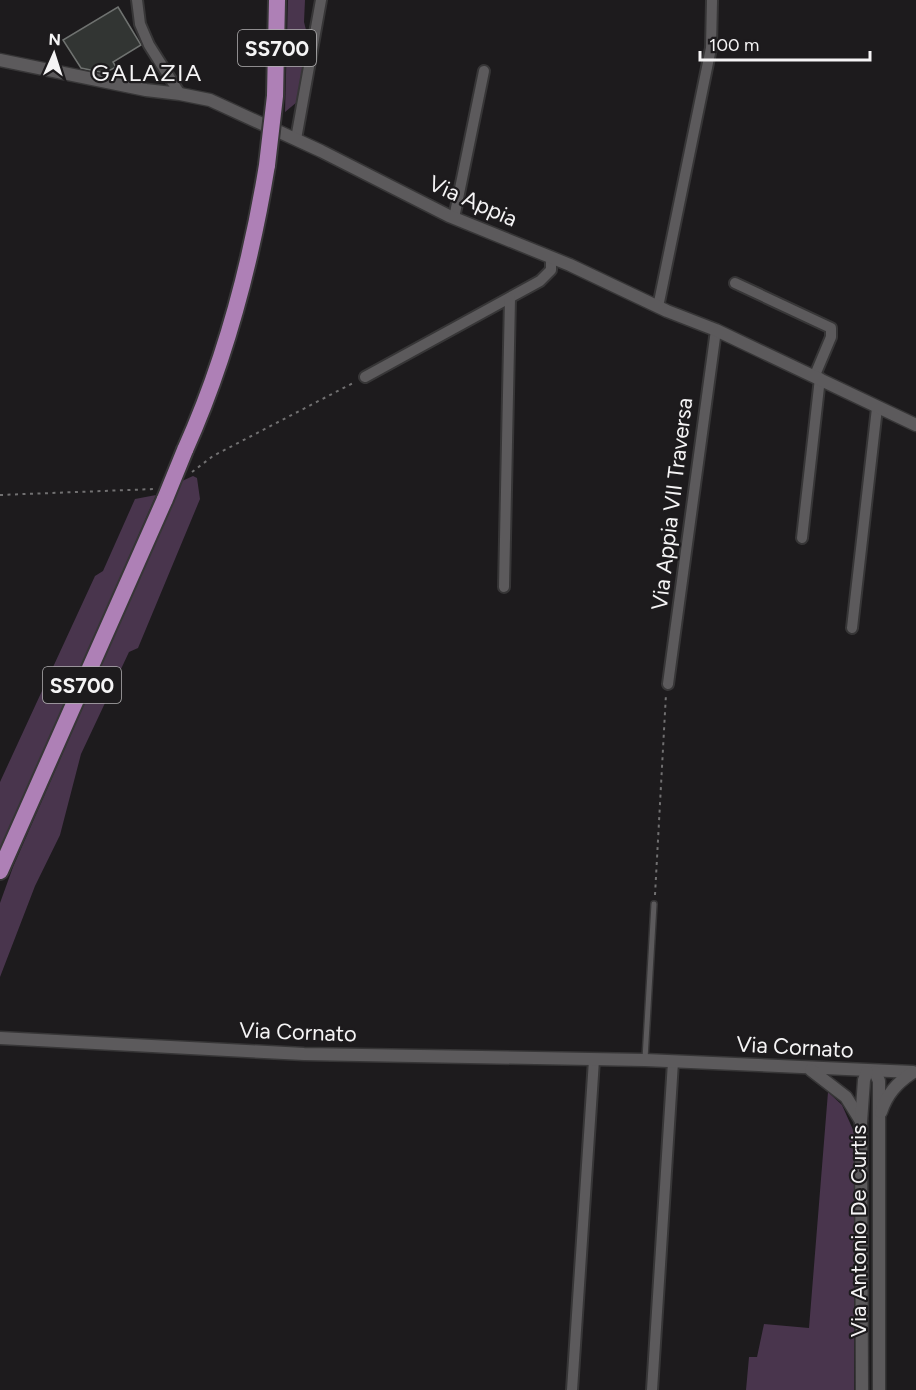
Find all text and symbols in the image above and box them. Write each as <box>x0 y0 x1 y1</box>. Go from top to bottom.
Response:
north arrow <box>24 24 84 84</box>
scale bar <box>700 24 870 62</box>
text: N <box>48 30 61 49</box>
road number: SS700 <box>238 30 316 66</box>
text: 100 m <box>709 34 759 56</box>
district label: GALAZIA <box>91 58 203 87</box>
street label: Via Appia <box>424 170 522 232</box>
street label: Via Appia VII Traversa <box>646 396 698 612</box>
road number: SS700 <box>43 667 121 703</box>
street label: Via Cornato <box>239 1016 357 1048</box>
street label: Via Cornato <box>736 1030 854 1064</box>
street label: Via Antonio De Curtis <box>845 1125 872 1337</box>

